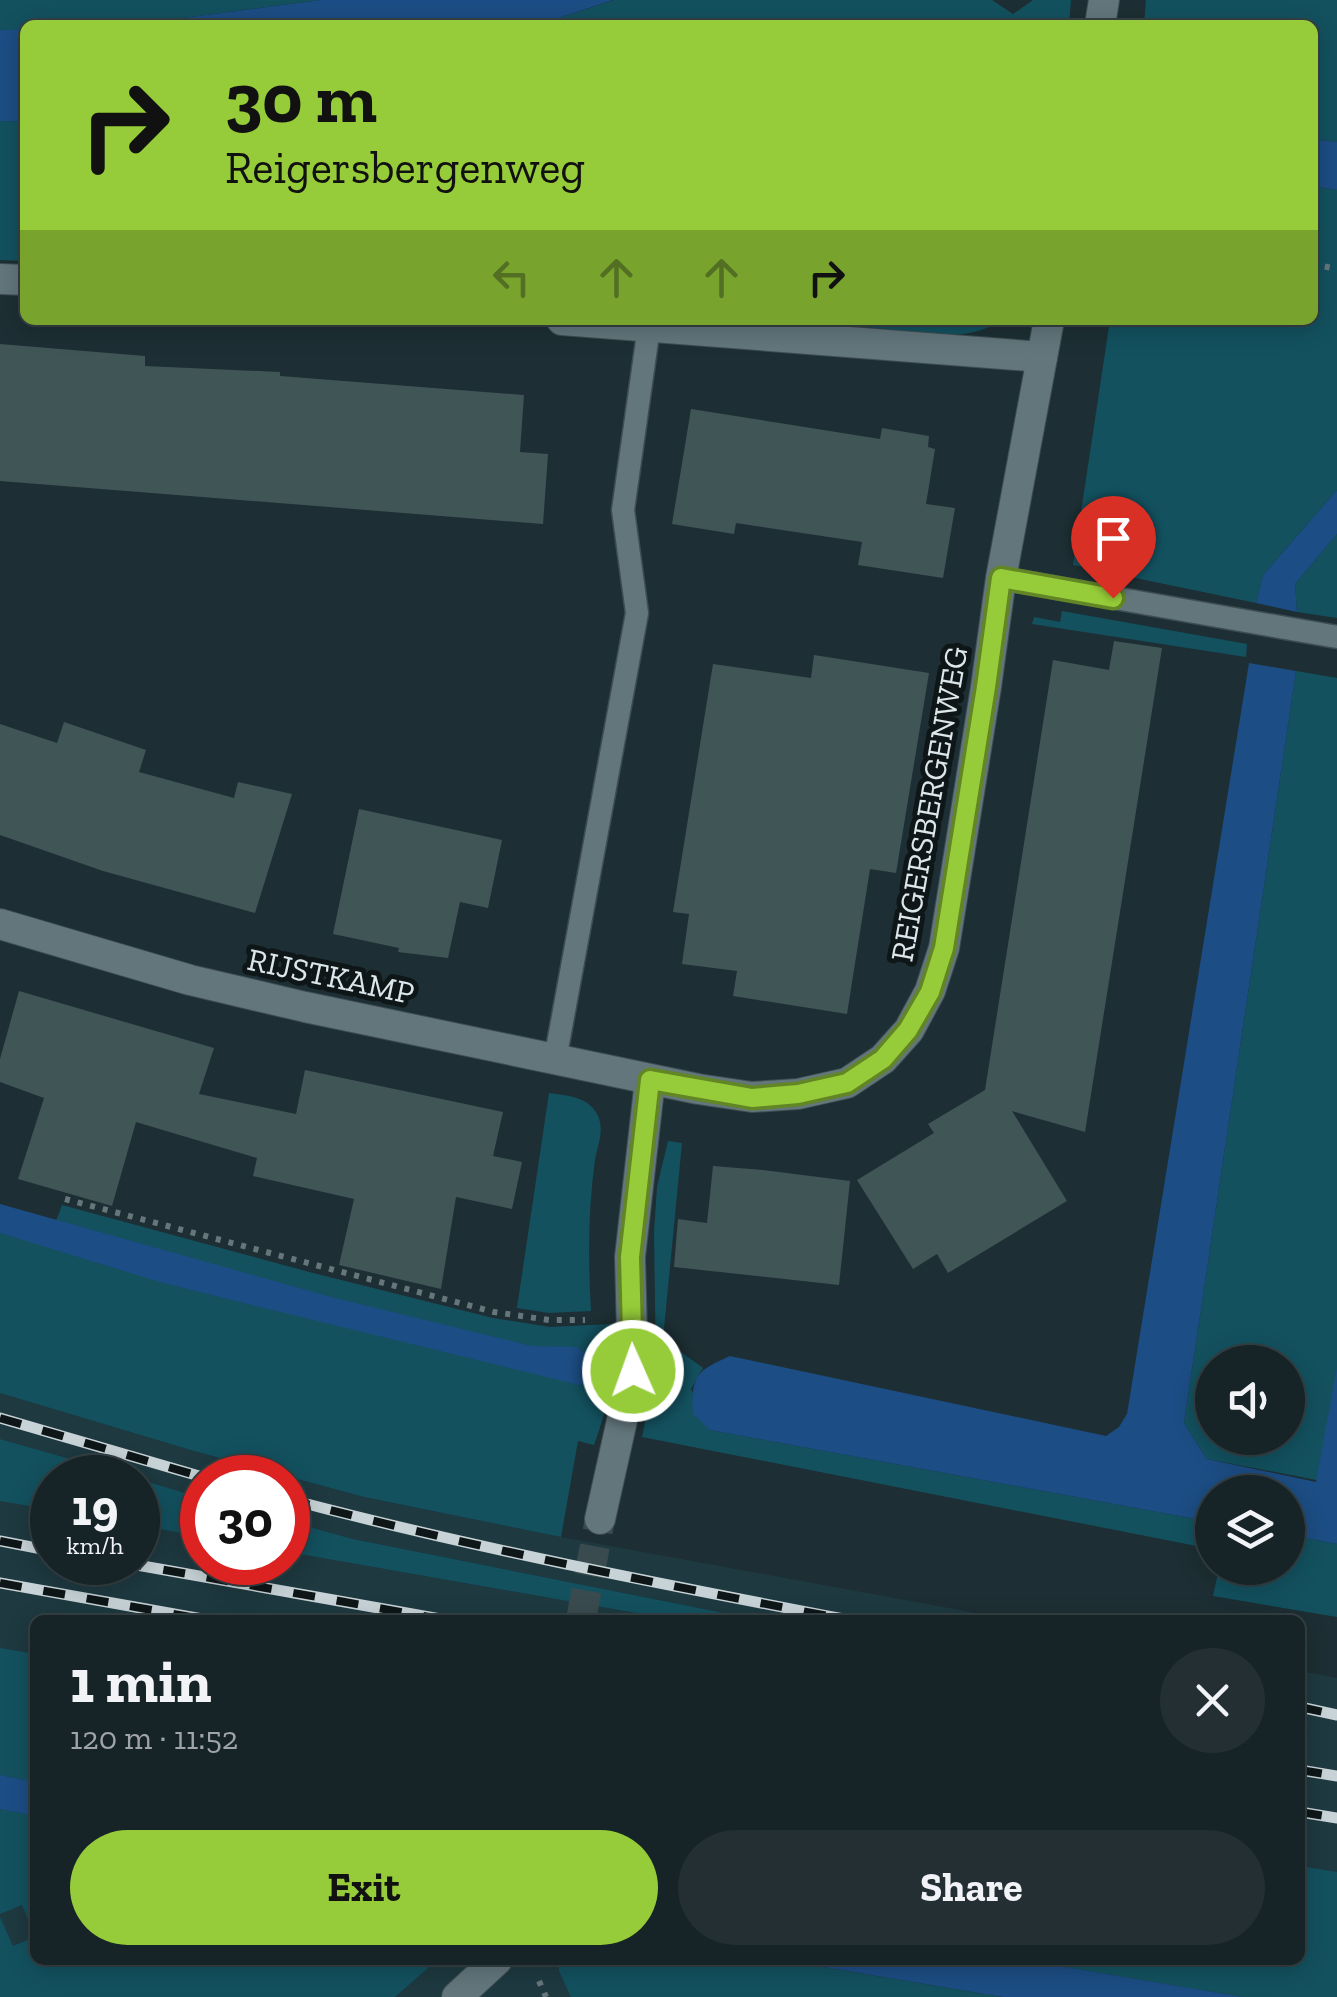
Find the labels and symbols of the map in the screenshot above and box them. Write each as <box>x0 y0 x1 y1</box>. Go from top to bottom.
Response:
pin <box>1071 496 1156 599</box>
street label: REIGERSBERGENWEG <box>883 644 975 964</box>
street label: RIJSTKAMP <box>244 940 418 1012</box>
position arrow <box>581 1319 685 1423</box>
speed limit sign: 30 <box>180 1455 310 1585</box>

